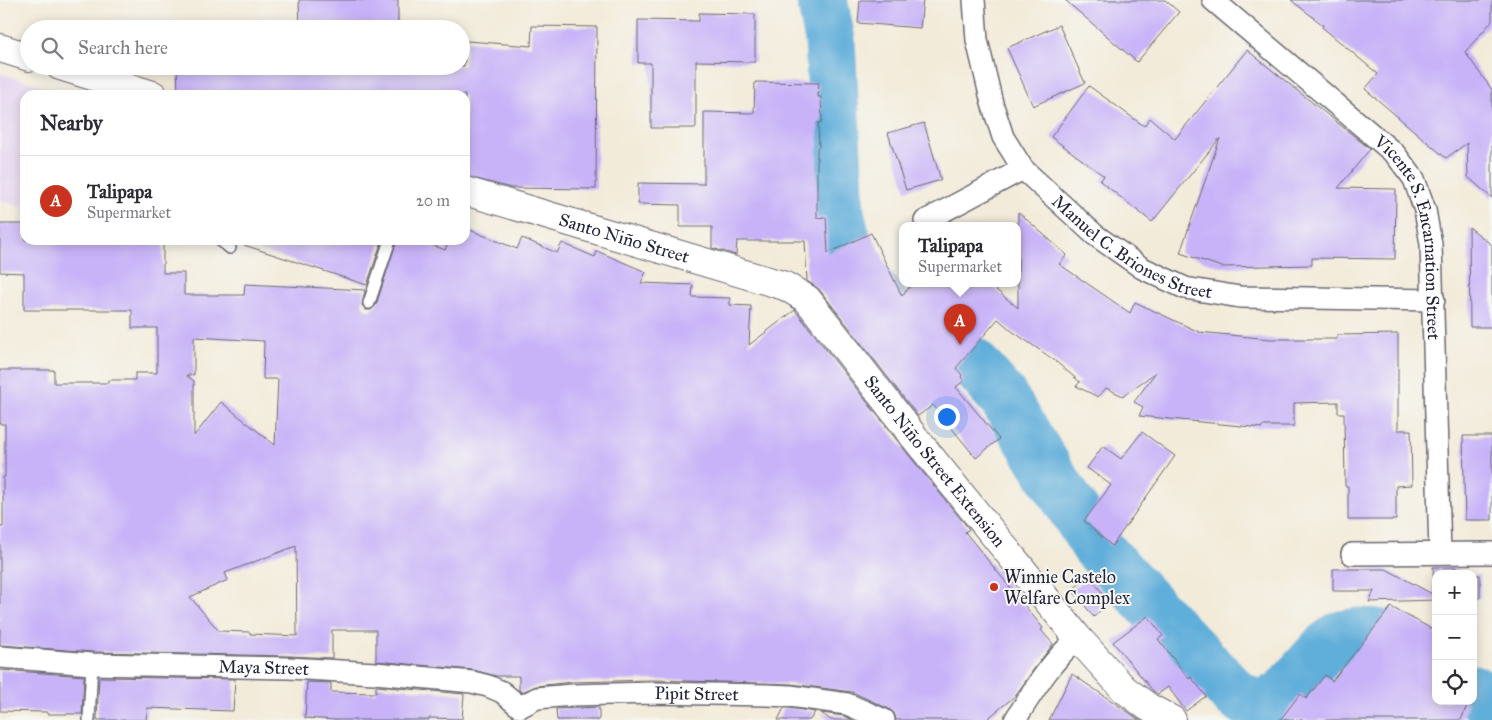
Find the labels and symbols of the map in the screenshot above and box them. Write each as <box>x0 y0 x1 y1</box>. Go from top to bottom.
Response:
street label: Vicente S. Encarnation Street <box>1369 130 1445 341</box>
street label: Manuel C. Briones Street <box>1047 190 1215 303</box>
street label: Santo Niño Street <box>556 209 693 268</box>
pin: A <box>944 304 976 345</box>
street label: Santo Niño Street Extension <box>860 371 1011 552</box>
your location <box>934 404 960 430</box>
place label: Winnie Castelo Welfare Complex <box>1004 566 1130 609</box>
marker: Winnie Castelo Welfare Complex <box>988 581 1000 593</box>
street label: Maya Street <box>218 656 310 680</box>
street label: Pipit Street <box>654 682 739 706</box>

